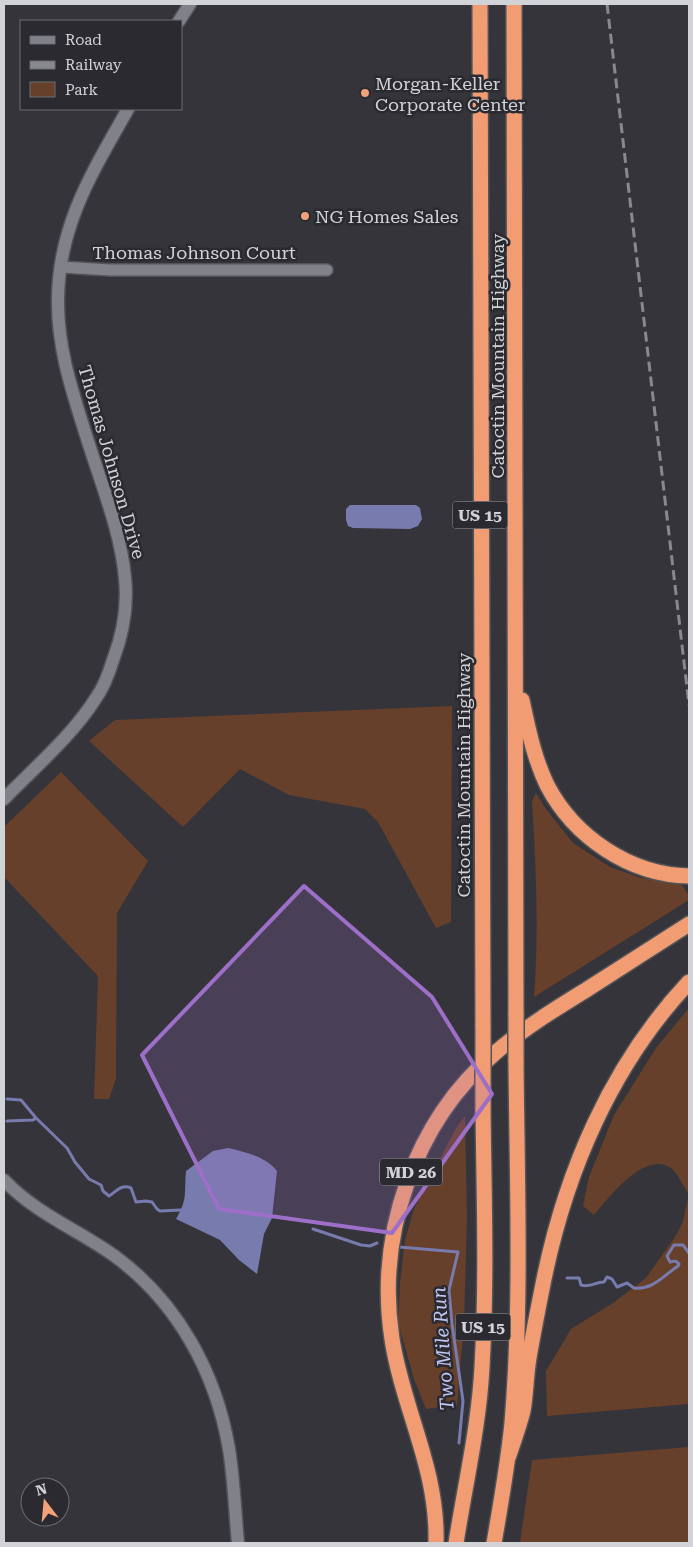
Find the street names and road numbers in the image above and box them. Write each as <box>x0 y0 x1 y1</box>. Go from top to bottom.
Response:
street label: Catoctin Mountain Highway <box>487 233 508 478</box>
street label: Thomas Johnson Court <box>92 242 296 263</box>
street label: Thomas Johnson Drive <box>74 363 150 562</box>
road number: US 15 <box>452 502 508 528</box>
street label: Catoctin Mountain Highway <box>453 652 474 897</box>
road number: MD 26 <box>380 1158 442 1186</box>
road number: US 15 <box>456 1314 510 1340</box>

